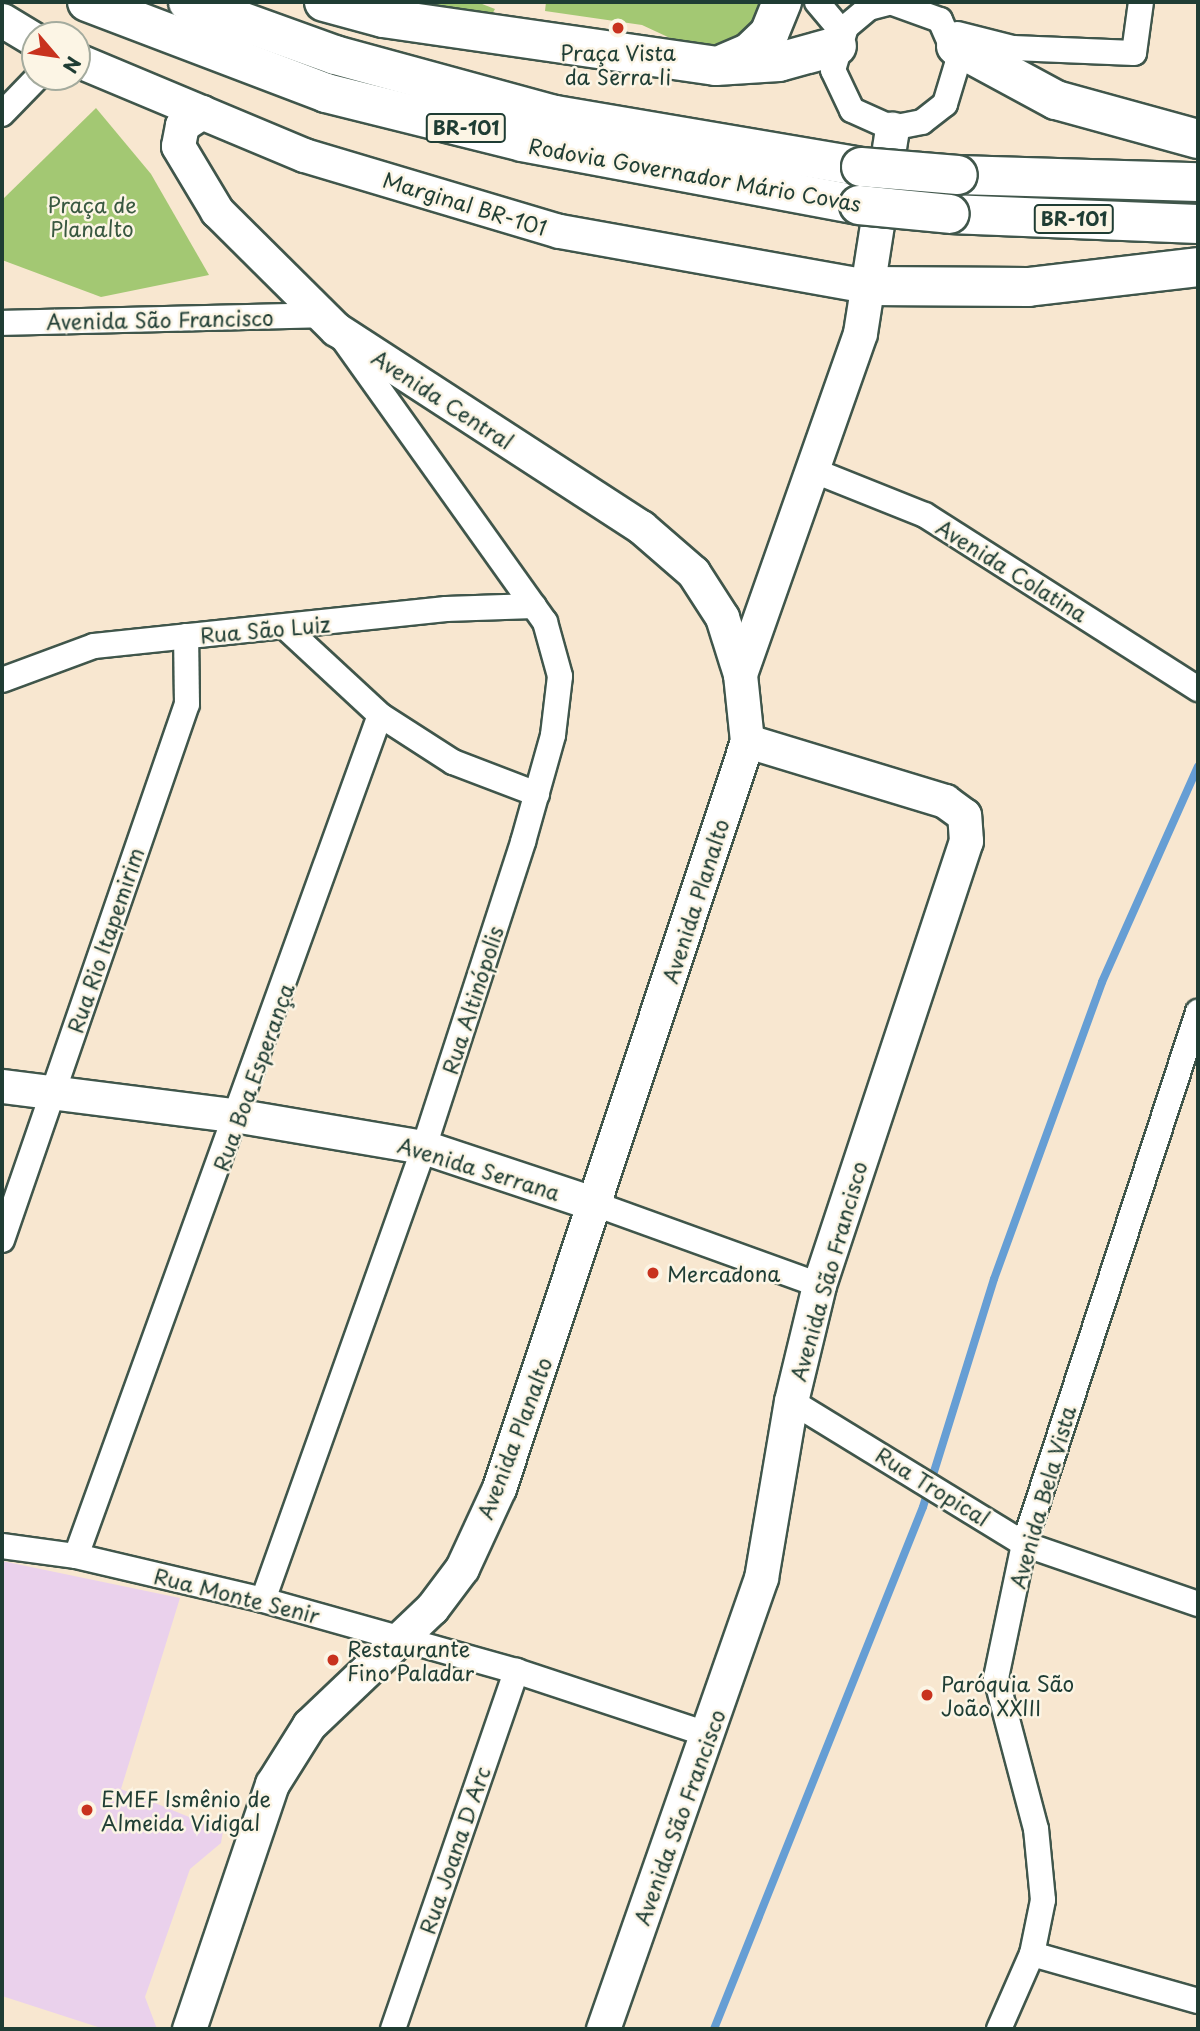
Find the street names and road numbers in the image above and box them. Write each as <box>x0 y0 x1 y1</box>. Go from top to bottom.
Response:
road number: BR-101 <box>426 112 506 144</box>
street label: Rodovia Governador Mário Covas <box>526 132 864 216</box>
street label: Marginal BR-101 <box>380 166 550 240</box>
road number: BR-101 <box>1034 204 1114 234</box>
street label: Avenida São Francisco <box>46 304 274 334</box>
street label: Avenida Central <box>368 344 518 454</box>
street label: Avenida Colatina <box>932 514 1092 626</box>
street label: Rua São Luiz <box>199 611 331 647</box>
street label: Avenida Planalto <box>657 816 733 986</box>
street label: Rua Rio Itapemirim <box>61 843 149 1037</box>
street label: Rua Altinópolis <box>436 922 508 1078</box>
street label: Rua Boa Esperança <box>207 980 299 1174</box>
street label: Avenida Serrana <box>395 1131 563 1205</box>
street label: Avenida São Francisco <box>785 1158 871 1384</box>
street label: Avenida Planalto <box>472 1354 556 1522</box>
street label: Avenida Bela Vista <box>1004 1403 1080 1591</box>
street label: Rua Tropical <box>871 1441 995 1531</box>
street label: Rua Monte Senir <box>151 1562 323 1628</box>
street label: Avenida São Francisco <box>628 1706 730 1928</box>
street label: Rua Joana D Arc <box>414 1763 494 1937</box>

